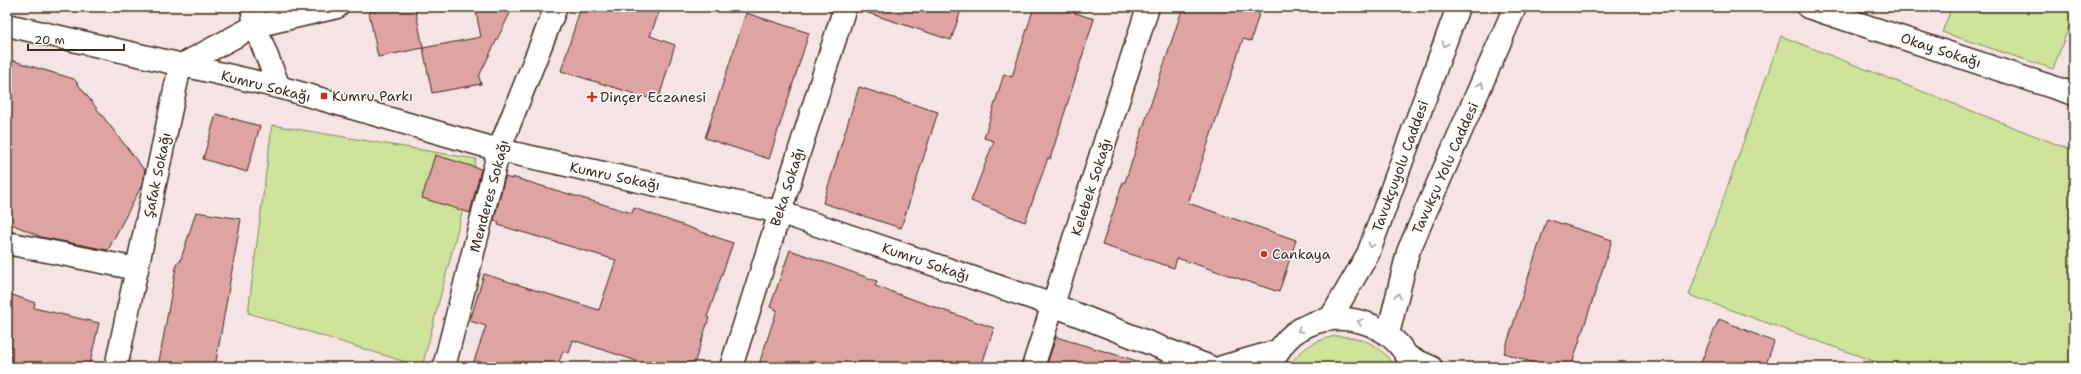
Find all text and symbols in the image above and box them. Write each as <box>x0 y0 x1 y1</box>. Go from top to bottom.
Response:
scale bar <box>28 26 124 52</box>
street label: Okay Sokağı <box>1899 29 1983 71</box>
text: 20 m <box>34 32 65 48</box>
one-way arrow <box>1441 40 1449 47</box>
street label: Kumru Sokağı <box>219 66 313 106</box>
one-way arrow <box>1476 82 1484 89</box>
place label: Kumru Parkı <box>332 87 413 105</box>
place label: Dinçer Eczanesi <box>600 88 706 106</box>
marker: Kumru Parkı <box>319 91 329 101</box>
marker: Dinçer Eczanesi <box>587 92 597 102</box>
street label: Tavukçuyolu Caddesi <box>1368 98 1432 234</box>
street label: Tavukçu Yolu Caddesi <box>1408 99 1482 237</box>
street label: Şafak Sokağı <box>139 131 175 219</box>
street label: Kelebek Sokağı <box>1067 136 1115 238</box>
street label: Menderes Sokağı <box>465 138 513 254</box>
street label: Beka Sokağı <box>766 145 808 229</box>
street label: Kumru Sokağı <box>568 158 662 194</box>
street label: Kumru Sokağı <box>880 239 972 285</box>
one-way arrow <box>1368 241 1376 248</box>
place label: Cankaya <box>1272 245 1331 263</box>
marker: Cankaya <box>1259 249 1269 259</box>
one-way arrow <box>1393 293 1401 300</box>
one-way arrow <box>1357 318 1364 327</box>
one-way arrow <box>1297 325 1304 332</box>

